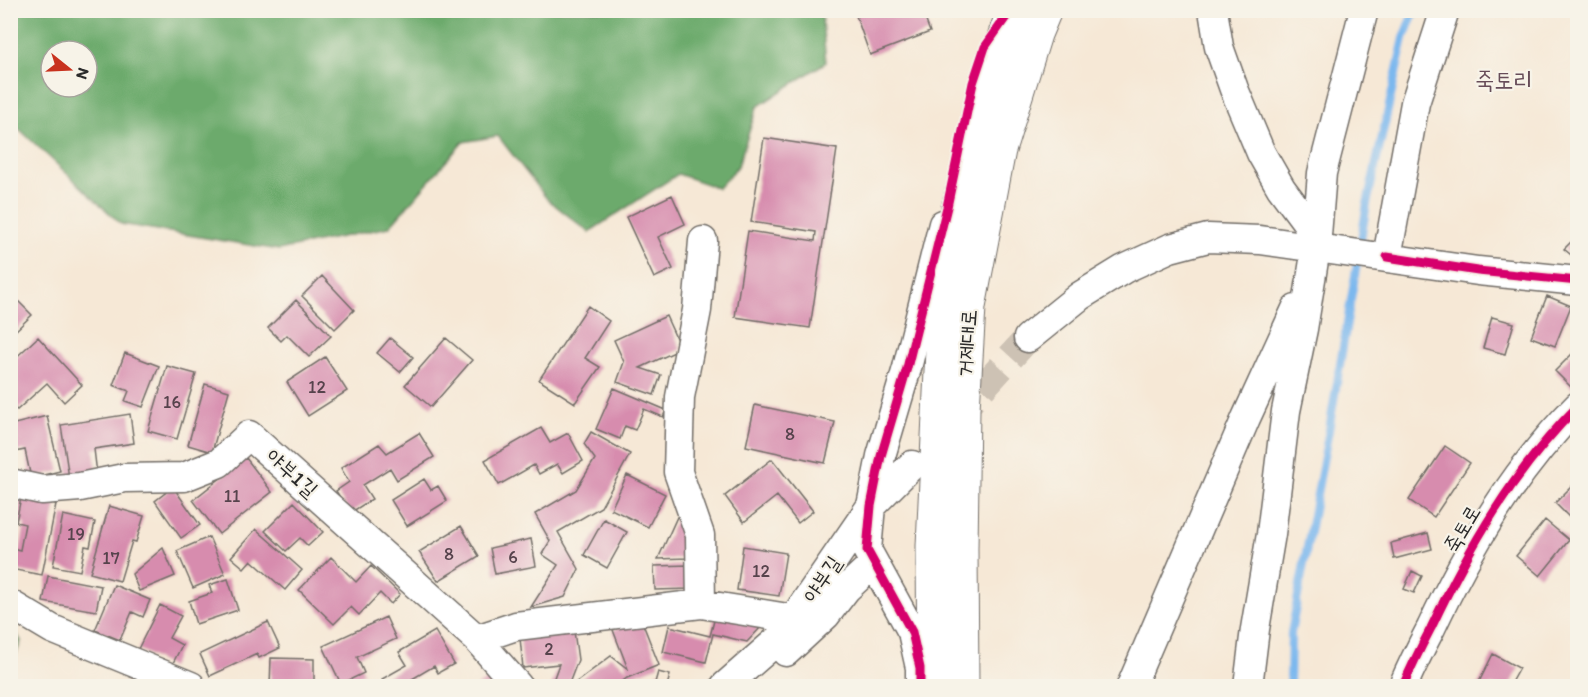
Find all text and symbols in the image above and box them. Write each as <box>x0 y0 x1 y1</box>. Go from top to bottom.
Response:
north arrow <box>39 39 99 99</box>
text: N <box>72 65 93 82</box>
district label: 죽토리 <box>1475 65 1533 94</box>
street label: 거제대로 <box>952 308 981 378</box>
house number: 12 <box>308 376 326 398</box>
house number: 16 <box>163 391 181 413</box>
house number: 8 <box>785 423 795 445</box>
street label: 야부1길 <box>262 443 323 502</box>
house number: 11 <box>224 485 240 507</box>
street label: 죽토로 <box>1438 501 1485 557</box>
house number: 19 <box>67 523 85 545</box>
house number: 8 <box>444 543 454 565</box>
house number: 6 <box>508 546 518 568</box>
house number: 17 <box>102 547 120 569</box>
street label: 야부길 <box>797 551 846 607</box>
house number: 12 <box>752 560 770 582</box>
house number: 2 <box>544 638 554 660</box>

